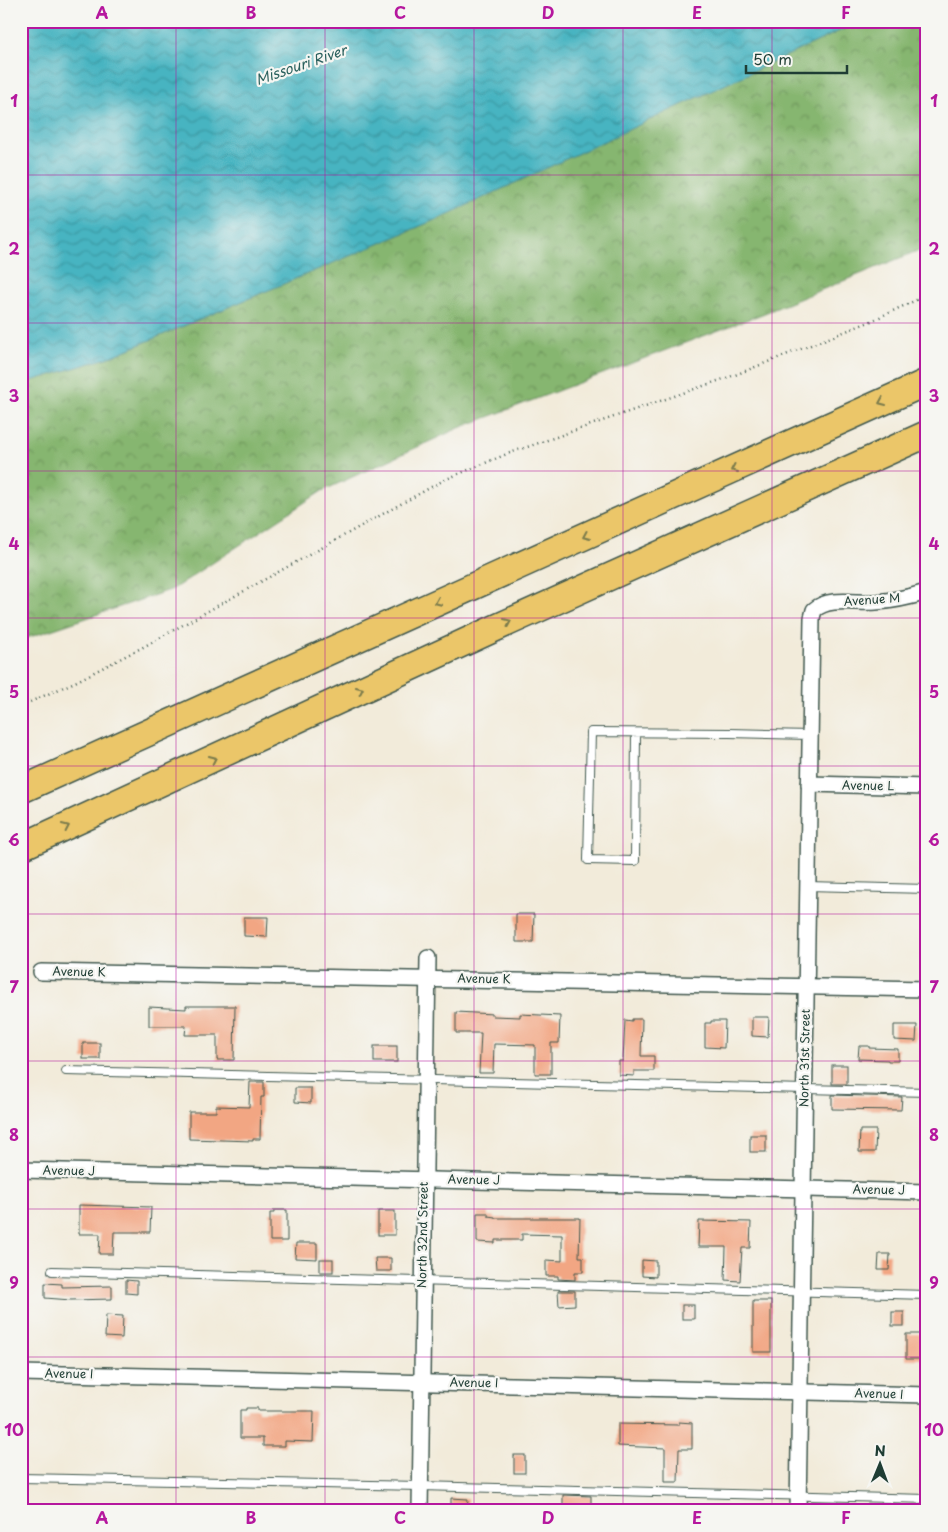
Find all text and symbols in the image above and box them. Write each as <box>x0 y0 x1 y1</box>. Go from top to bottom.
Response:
text: A <box>96 0 109 24</box>
text: B <box>246 0 257 24</box>
text: C <box>394 0 406 24</box>
text: D <box>542 0 554 24</box>
text: E <box>692 0 702 24</box>
text: F <box>841 0 851 24</box>
water label: Missouri River <box>253 39 351 90</box>
scale bar <box>746 42 847 74</box>
text: 50 m <box>753 47 792 70</box>
text: 1 <box>10 88 18 112</box>
text: 1 <box>930 88 938 112</box>
text: 2 <box>8 236 20 260</box>
text: 2 <box>928 236 940 260</box>
text: 3 <box>9 383 19 407</box>
text: 3 <box>929 383 939 407</box>
one-way arrow <box>878 396 887 407</box>
one-way arrow <box>730 463 739 474</box>
one-way arrow <box>582 529 591 540</box>
text: 4 <box>9 531 20 555</box>
text: 4 <box>929 531 940 555</box>
street label: Avenue M <box>843 588 901 610</box>
one-way arrow <box>434 596 443 607</box>
one-way arrow <box>503 617 512 628</box>
text: 5 <box>9 679 19 703</box>
text: 5 <box>929 679 939 703</box>
one-way arrow <box>355 686 364 696</box>
one-way arrow <box>208 754 217 765</box>
street label: Avenue L <box>842 776 894 794</box>
one-way arrow <box>61 823 70 833</box>
text: 6 <box>8 827 20 851</box>
text: 6 <box>928 827 940 851</box>
street label: Avenue K <box>52 962 106 980</box>
street label: Avenue K <box>457 969 511 987</box>
text: 7 <box>9 974 19 998</box>
text: 7 <box>929 974 939 998</box>
street label: North 31st Street <box>794 1008 814 1107</box>
text: 8 <box>9 1122 19 1146</box>
text: 8 <box>929 1122 939 1146</box>
street label: Avenue J <box>43 1161 95 1179</box>
street label: Avenue J <box>448 1170 500 1188</box>
street label: Avenue J <box>853 1180 905 1198</box>
street label: North 32nd Street <box>412 1181 432 1288</box>
text: 9 <box>9 1270 19 1294</box>
text: 9 <box>929 1270 939 1294</box>
street label: Avenue I <box>44 1364 94 1382</box>
street label: Avenue I <box>449 1373 499 1391</box>
street label: Avenue I <box>854 1383 904 1403</box>
text: 10 <box>4 1417 24 1441</box>
text: 10 <box>924 1417 944 1441</box>
north arrow <box>856 1440 906 1490</box>
text: N <box>875 1440 886 1461</box>
text: A <box>96 1505 109 1529</box>
text: B <box>246 1505 257 1529</box>
text: C <box>394 1505 406 1529</box>
text: D <box>542 1505 554 1529</box>
text: E <box>692 1505 702 1529</box>
text: F <box>841 1505 851 1529</box>

